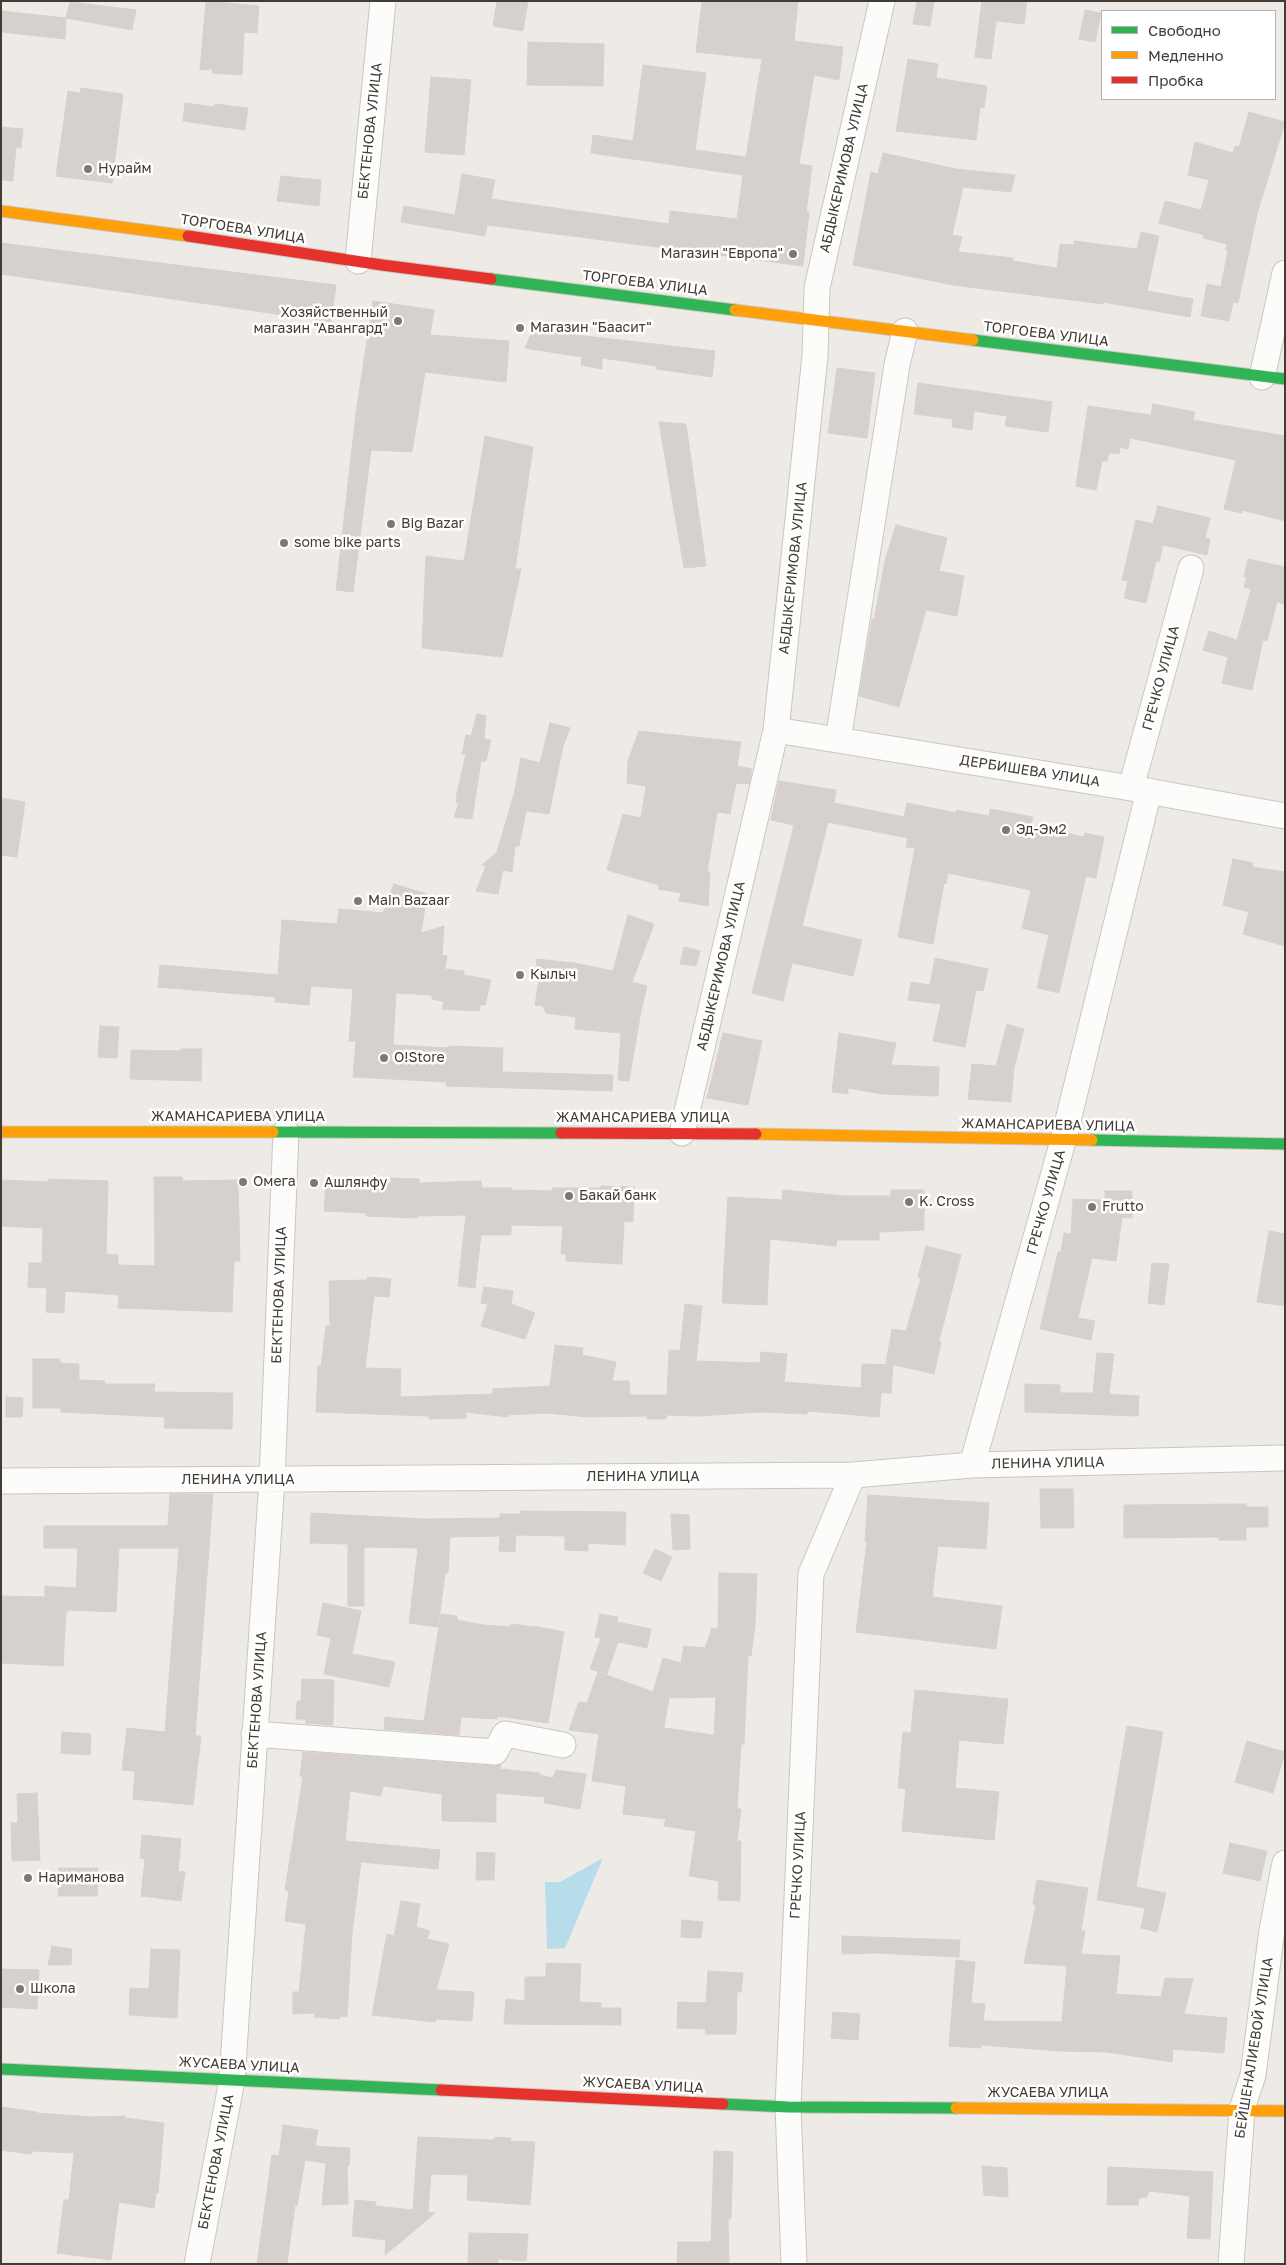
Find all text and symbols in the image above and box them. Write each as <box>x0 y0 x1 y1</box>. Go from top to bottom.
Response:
legend <box>1101 10 1276 100</box>
text: Свободно <box>1148 21 1221 39</box>
text: Медленно <box>1148 46 1224 64</box>
street label: БЕКТЕНОВА УЛИЦА <box>354 62 386 200</box>
text: Пробка <box>1148 71 1203 89</box>
street label: АБДЫКЕРИМОВА УЛИЦА <box>816 82 872 254</box>
place label: Нурайм <box>98 161 152 177</box>
marker: Нурайм <box>82 163 94 175</box>
street label: ТОРГОЕВА УЛИЦА <box>179 211 307 247</box>
place label: Магазин "Европа" <box>661 246 783 262</box>
marker: Магазин "Европа" <box>787 248 799 260</box>
street label: ТОРГОЕВА УЛИЦА <box>581 267 709 299</box>
place label: Хозяйственный магазин "Авангард" <box>253 305 388 338</box>
marker: Хозяйственный магазин "Авангард" <box>392 315 404 327</box>
street label: ТОРГОЕВА УЛИЦА <box>982 318 1110 350</box>
place label: Магазин "Баасит" <box>530 320 652 336</box>
marker: Магазин "Баасит" <box>514 322 526 334</box>
street label: АБДЫКЕРИМОВА УЛИЦА <box>776 481 810 655</box>
place label: Big Bazar <box>401 516 464 532</box>
marker: Big Bazar <box>385 518 397 530</box>
place label: some bike parts <box>294 535 401 551</box>
marker: some bike parts <box>278 537 290 549</box>
street label: ГРЕЧКО УЛИЦА <box>1139 624 1183 732</box>
street label: ДЕРБИШЕВА УЛИЦА <box>959 752 1101 790</box>
place label: Эд-Эм2 <box>1016 822 1067 838</box>
marker: Эд-Эм2 <box>1000 824 1012 836</box>
street label: АБДЫКЕРИМОВА УЛИЦА <box>693 880 749 1052</box>
place label: Main Bazaar <box>368 893 450 909</box>
marker: Main Bazaar <box>352 895 364 907</box>
place label: Кылыч <box>530 967 576 983</box>
marker: Кылыч <box>514 969 526 981</box>
place label: O!Store <box>394 1050 445 1066</box>
marker: O!Store <box>378 1052 390 1064</box>
street label: ЖАМАНСАРИЕВА УЛИЦА <box>151 1109 325 1125</box>
street label: ЖАМАНСАРИЕВА УЛИЦА <box>556 1110 730 1126</box>
street label: ЖАМАНСАРИЕВА УЛИЦА <box>961 1115 1135 1135</box>
street label: ГРЕЧКО УЛИЦА <box>1023 1148 1069 1256</box>
place label: Омега <box>253 1174 296 1190</box>
place label: Ашлянфу <box>324 1175 387 1191</box>
marker: Омега <box>237 1176 249 1188</box>
marker: Ашлянфу <box>308 1177 320 1189</box>
place label: Бакай банк <box>579 1188 657 1204</box>
marker: Бакай банк <box>563 1190 575 1202</box>
place label: K. Cross <box>919 1194 974 1210</box>
marker: K. Cross <box>903 1196 915 1208</box>
place label: Frutto <box>1102 1199 1144 1215</box>
marker: Frutto <box>1086 1201 1098 1213</box>
street label: БЕКТЕНОВА УЛИЦА <box>268 1226 290 1364</box>
street label: ЛЕНИНА УЛИЦА <box>991 1454 1105 1472</box>
street label: ЛЕНИНА УЛИЦА <box>586 1469 700 1485</box>
street label: ЛЕНИНА УЛИЦА <box>181 1472 295 1488</box>
street label: БЕКТЕНОВА УЛИЦА <box>244 1631 270 1769</box>
street label: ГРЕЧКО УЛИЦА <box>787 1811 809 1919</box>
place label: Нариманова <box>38 1870 124 1886</box>
marker: Нариманова <box>22 1872 34 1884</box>
street label: БЕЙШЕНАЛИЕВОЙ УЛИЦА <box>1231 1956 1277 2140</box>
place label: Школа <box>30 1981 76 1997</box>
marker: Школа <box>14 1983 26 1995</box>
street label: ЖУСАЕВА УЛИЦА <box>178 2053 300 2077</box>
street label: ЖУСАЕВА УЛИЦА <box>582 2073 704 2097</box>
street label: ЖУСАЕВА УЛИЦА <box>987 2085 1109 2101</box>
street label: БЕКТЕНОВА УЛИЦА <box>195 2093 237 2231</box>

